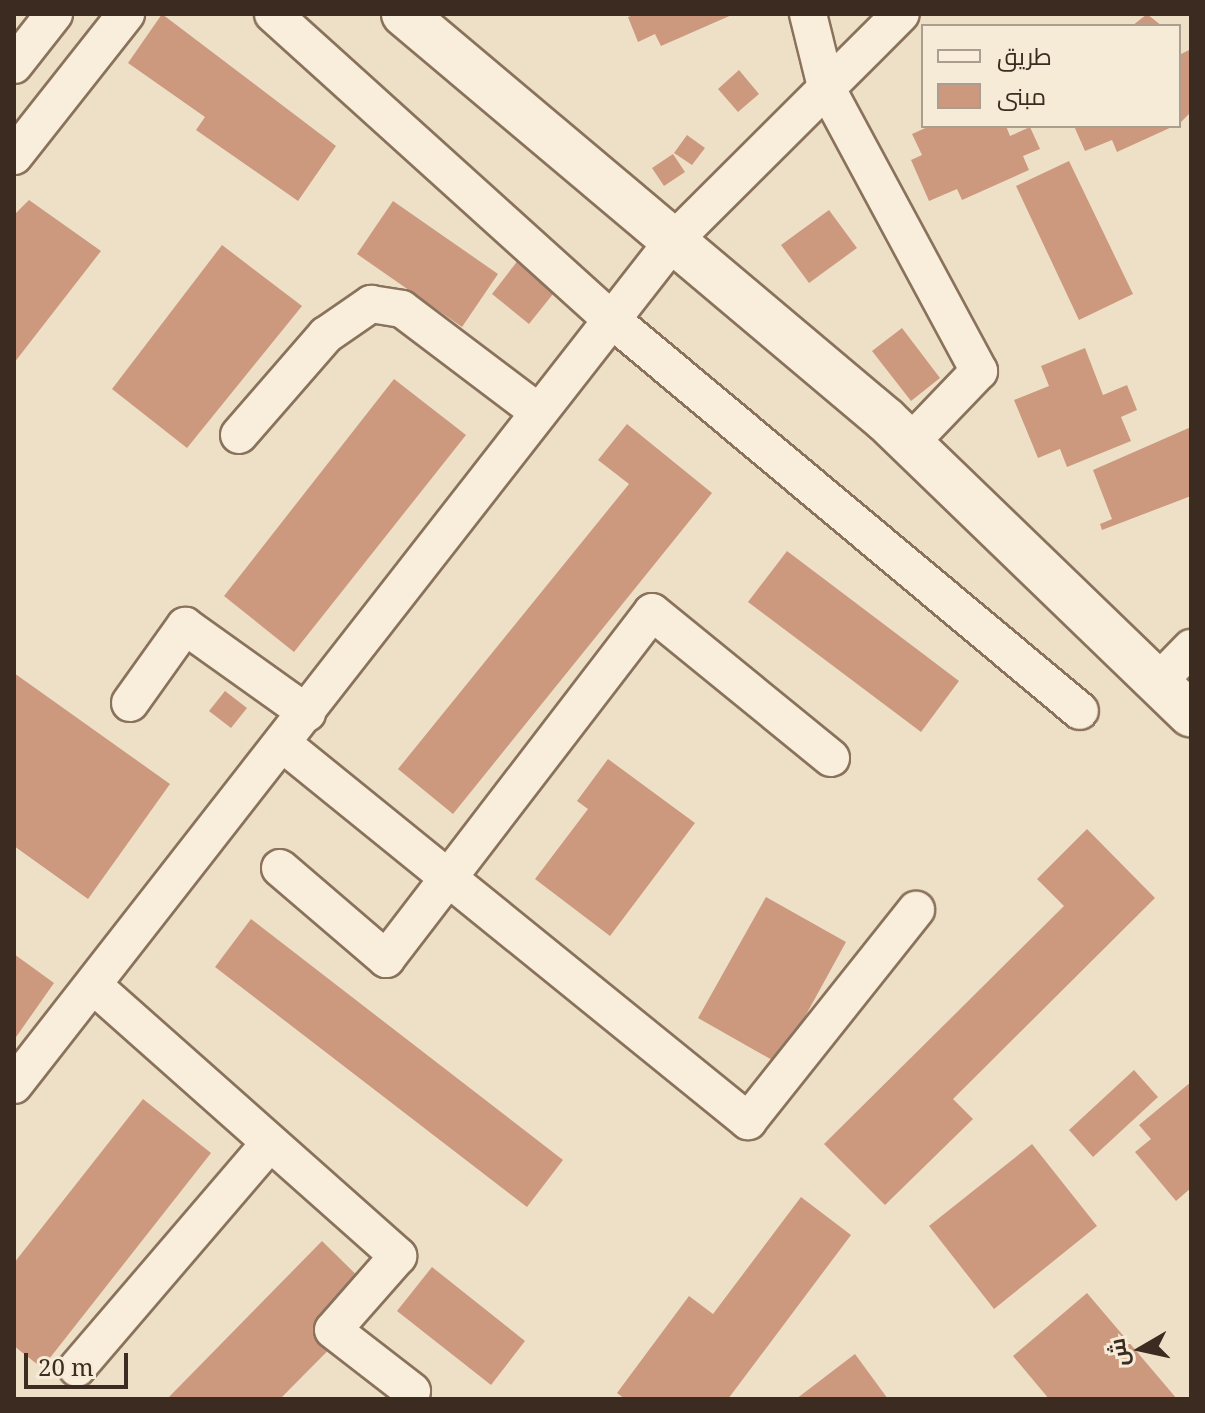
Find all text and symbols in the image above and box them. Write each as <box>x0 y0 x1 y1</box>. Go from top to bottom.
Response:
legend <box>921 24 1181 128</box>
text: طريق <box>997 39 1052 72</box>
text: مبنى <box>997 79 1046 112</box>
north arrow <box>1101 1309 1181 1389</box>
text: ش <box>1100 1336 1134 1369</box>
scale bar <box>28 1337 132 1387</box>
text: 20 m <box>38 1350 94 1383</box>

